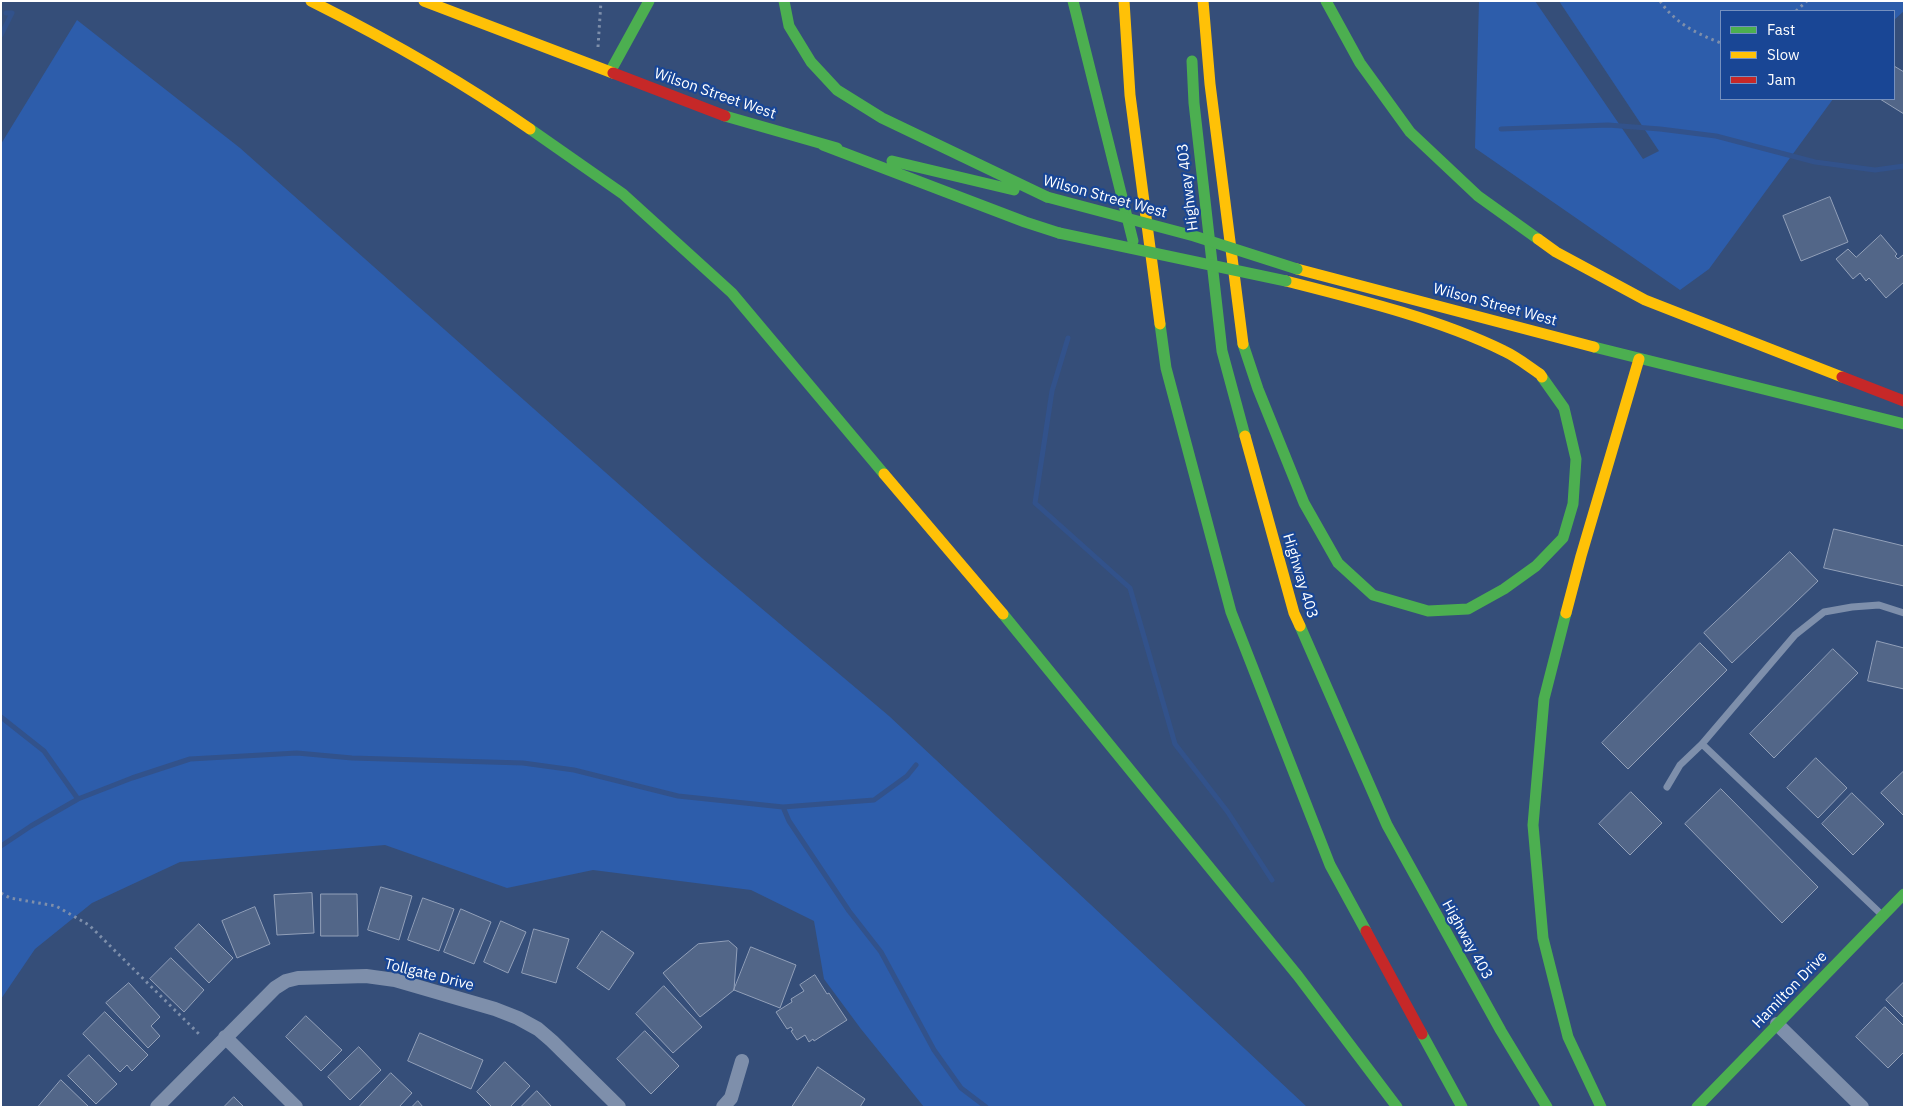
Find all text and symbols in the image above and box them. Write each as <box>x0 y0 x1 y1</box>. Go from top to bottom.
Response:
legend <box>1720 10 1895 100</box>
text: Fast <box>1767 20 1795 39</box>
text: Slow <box>1767 45 1800 64</box>
street label: Wilson Street West <box>652 65 778 123</box>
text: Jam <box>1767 70 1796 89</box>
street label: Highway 403 <box>1174 142 1202 232</box>
street label: Wilson Street West <box>1041 172 1169 222</box>
street label: Wilson Street West <box>1431 280 1559 330</box>
street label: Highway 403 <box>1279 531 1321 621</box>
street label: Highway 403 <box>1438 897 1496 983</box>
street label: Hamilton Drive <box>1749 948 1831 1032</box>
street label: Tollgate Drive <box>382 955 476 995</box>

